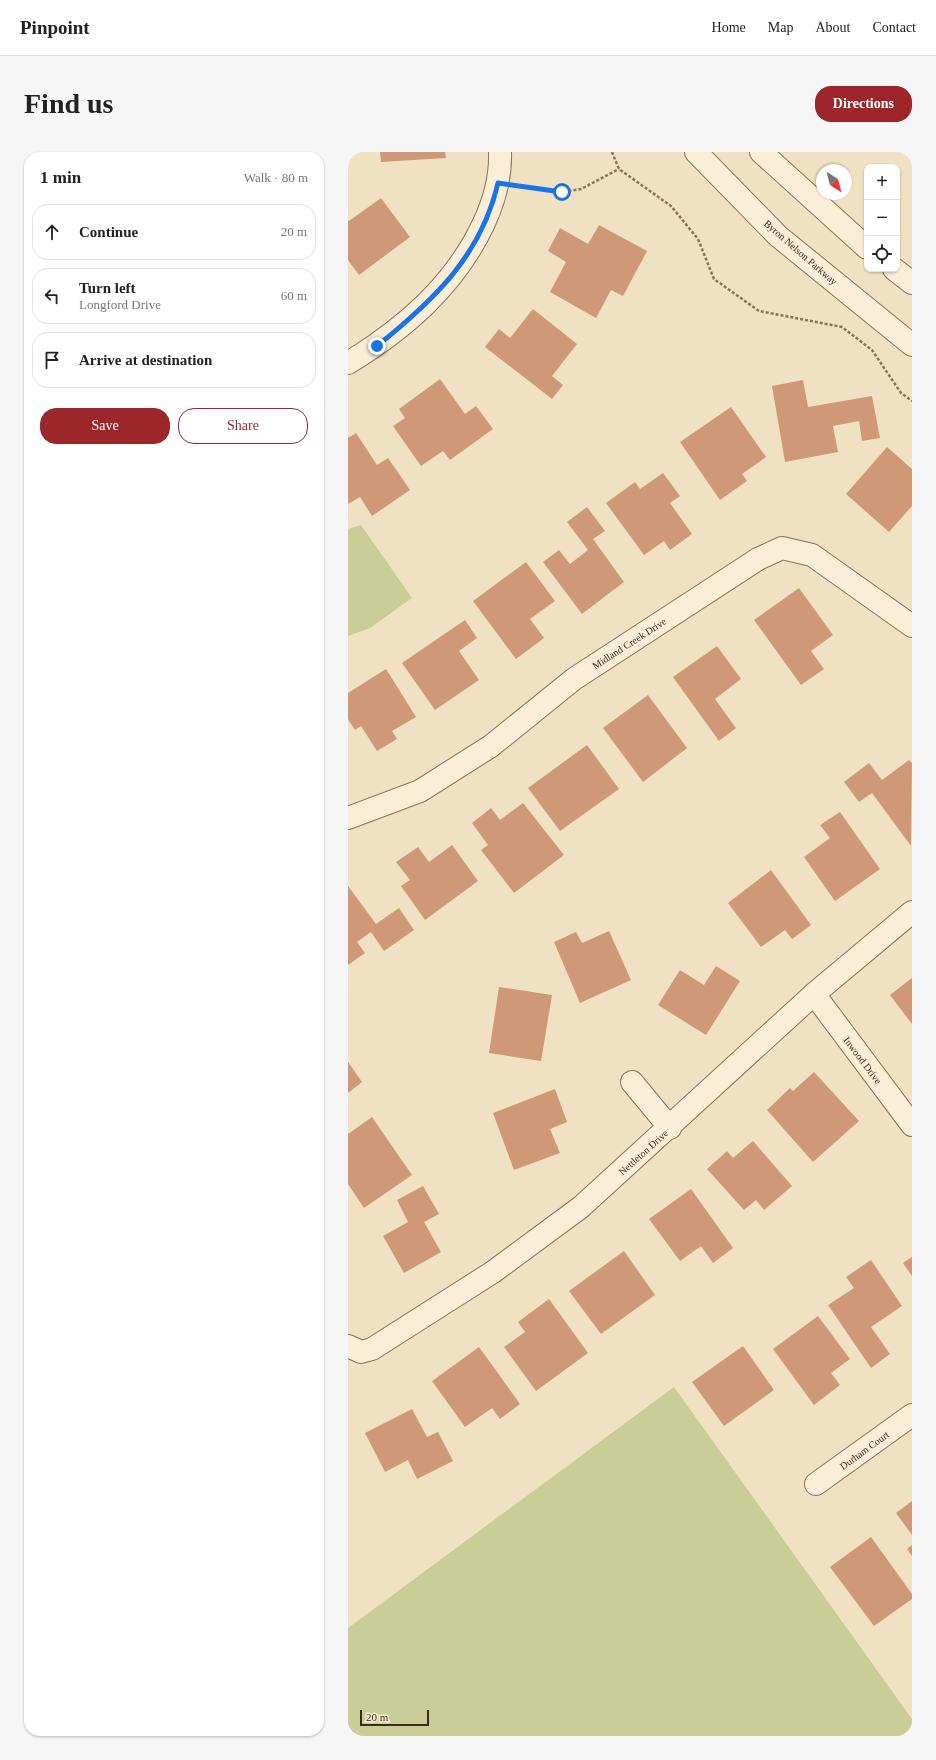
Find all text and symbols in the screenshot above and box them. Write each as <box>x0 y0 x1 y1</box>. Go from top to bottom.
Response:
text: Pinpoint <box>20 17 90 38</box>
text: Home <box>712 20 746 35</box>
text: Map <box>768 20 793 35</box>
text: About <box>815 20 850 35</box>
text: Contact <box>872 20 916 35</box>
button: Directions <box>815 86 912 122</box>
text: Find us <box>24 88 114 119</box>
north arrow <box>816 164 852 200</box>
map controls <box>864 164 900 272</box>
button: + <box>864 164 900 200</box>
text: 1 min <box>40 168 81 187</box>
text: Walk · 80 m <box>244 170 308 185</box>
route start <box>553 183 571 201</box>
button: − <box>864 200 900 236</box>
street label: Byron Nelson Parkway <box>762 218 839 287</box>
icon: ahead <box>41 221 63 243</box>
text: Continue <box>79 224 138 240</box>
text: 20 m <box>281 224 307 239</box>
button: locate <box>864 236 900 272</box>
text: Turn left <box>79 280 136 296</box>
icon: left <box>41 285 63 307</box>
text: 60 m <box>281 288 307 303</box>
text: Longford Drive <box>79 297 161 312</box>
route end <box>368 337 386 355</box>
icon: arrive <box>41 349 63 371</box>
text: Arrive at destination <box>79 352 212 368</box>
button: Save <box>40 408 170 444</box>
button: Share <box>178 408 308 444</box>
street label: Midland Creek Drive <box>590 615 669 671</box>
street label: Inwood Drive <box>841 1035 884 1086</box>
street label: Nettleton Drive <box>616 1127 671 1177</box>
street label: Durham Court <box>838 1429 891 1472</box>
scale bar <box>360 1708 429 1727</box>
text: 20 m <box>366 1711 388 1723</box>

